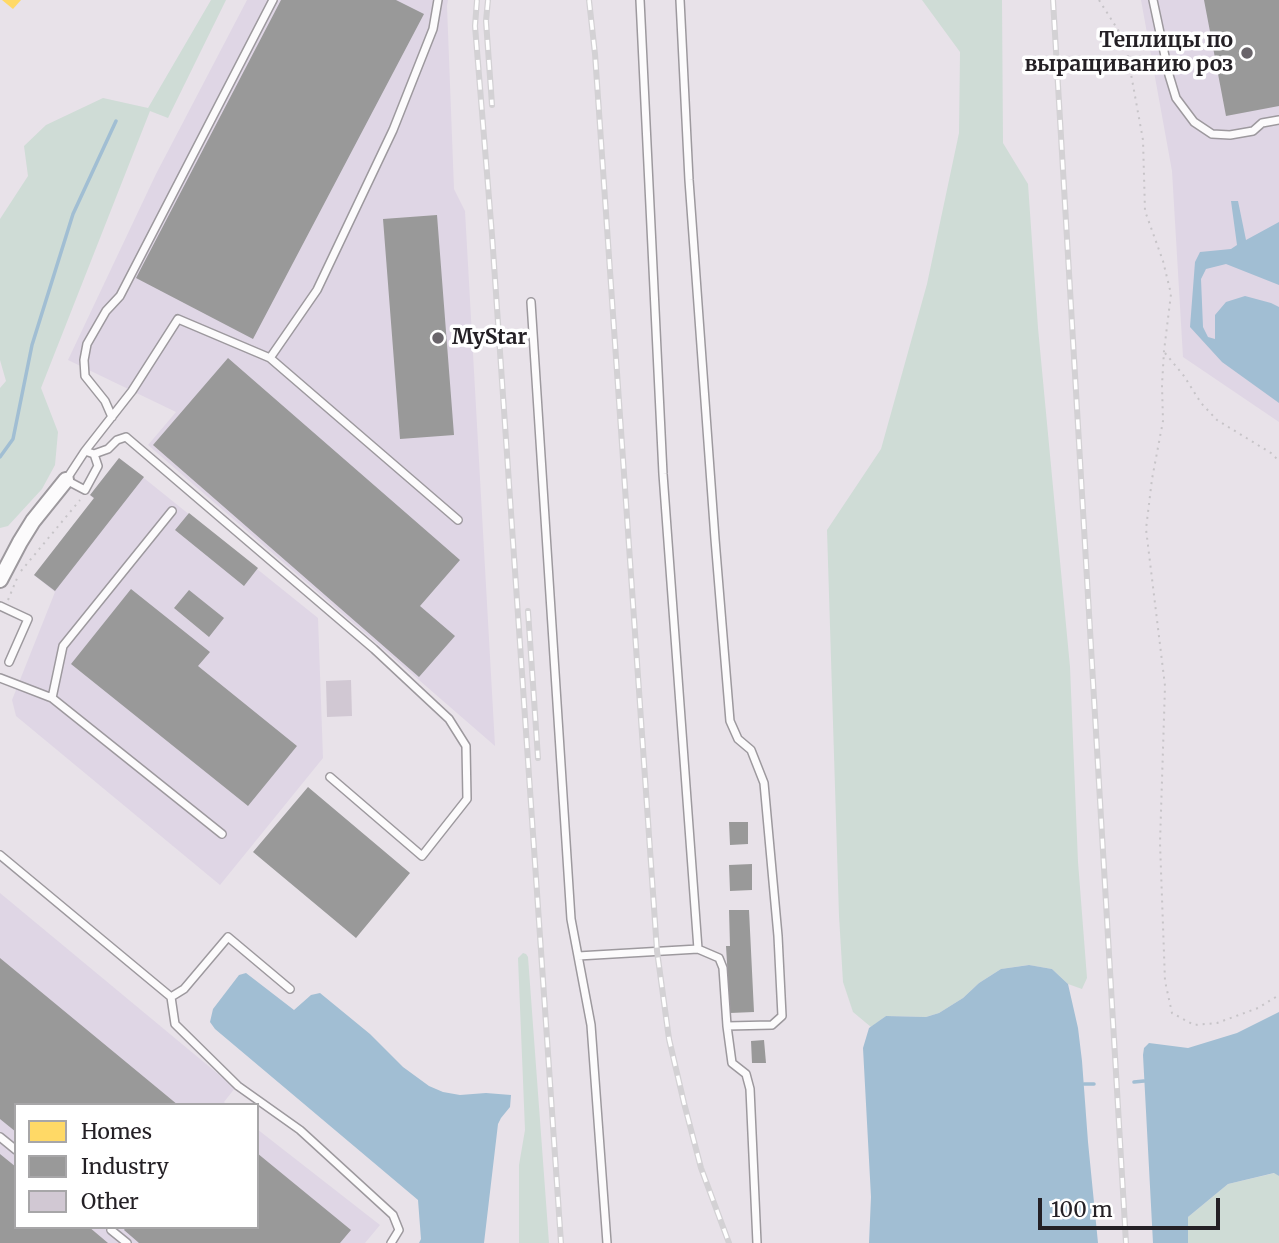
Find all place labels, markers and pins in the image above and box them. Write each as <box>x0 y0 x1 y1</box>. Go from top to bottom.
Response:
place label: Теплицы по выращиванию роз <box>1024 28 1233 78</box>
marker: Теплицы по выращиванию роз <box>1239 45 1255 61</box>
place label: MyStar <box>452 325 527 351</box>
marker: MyStar <box>430 330 446 346</box>

